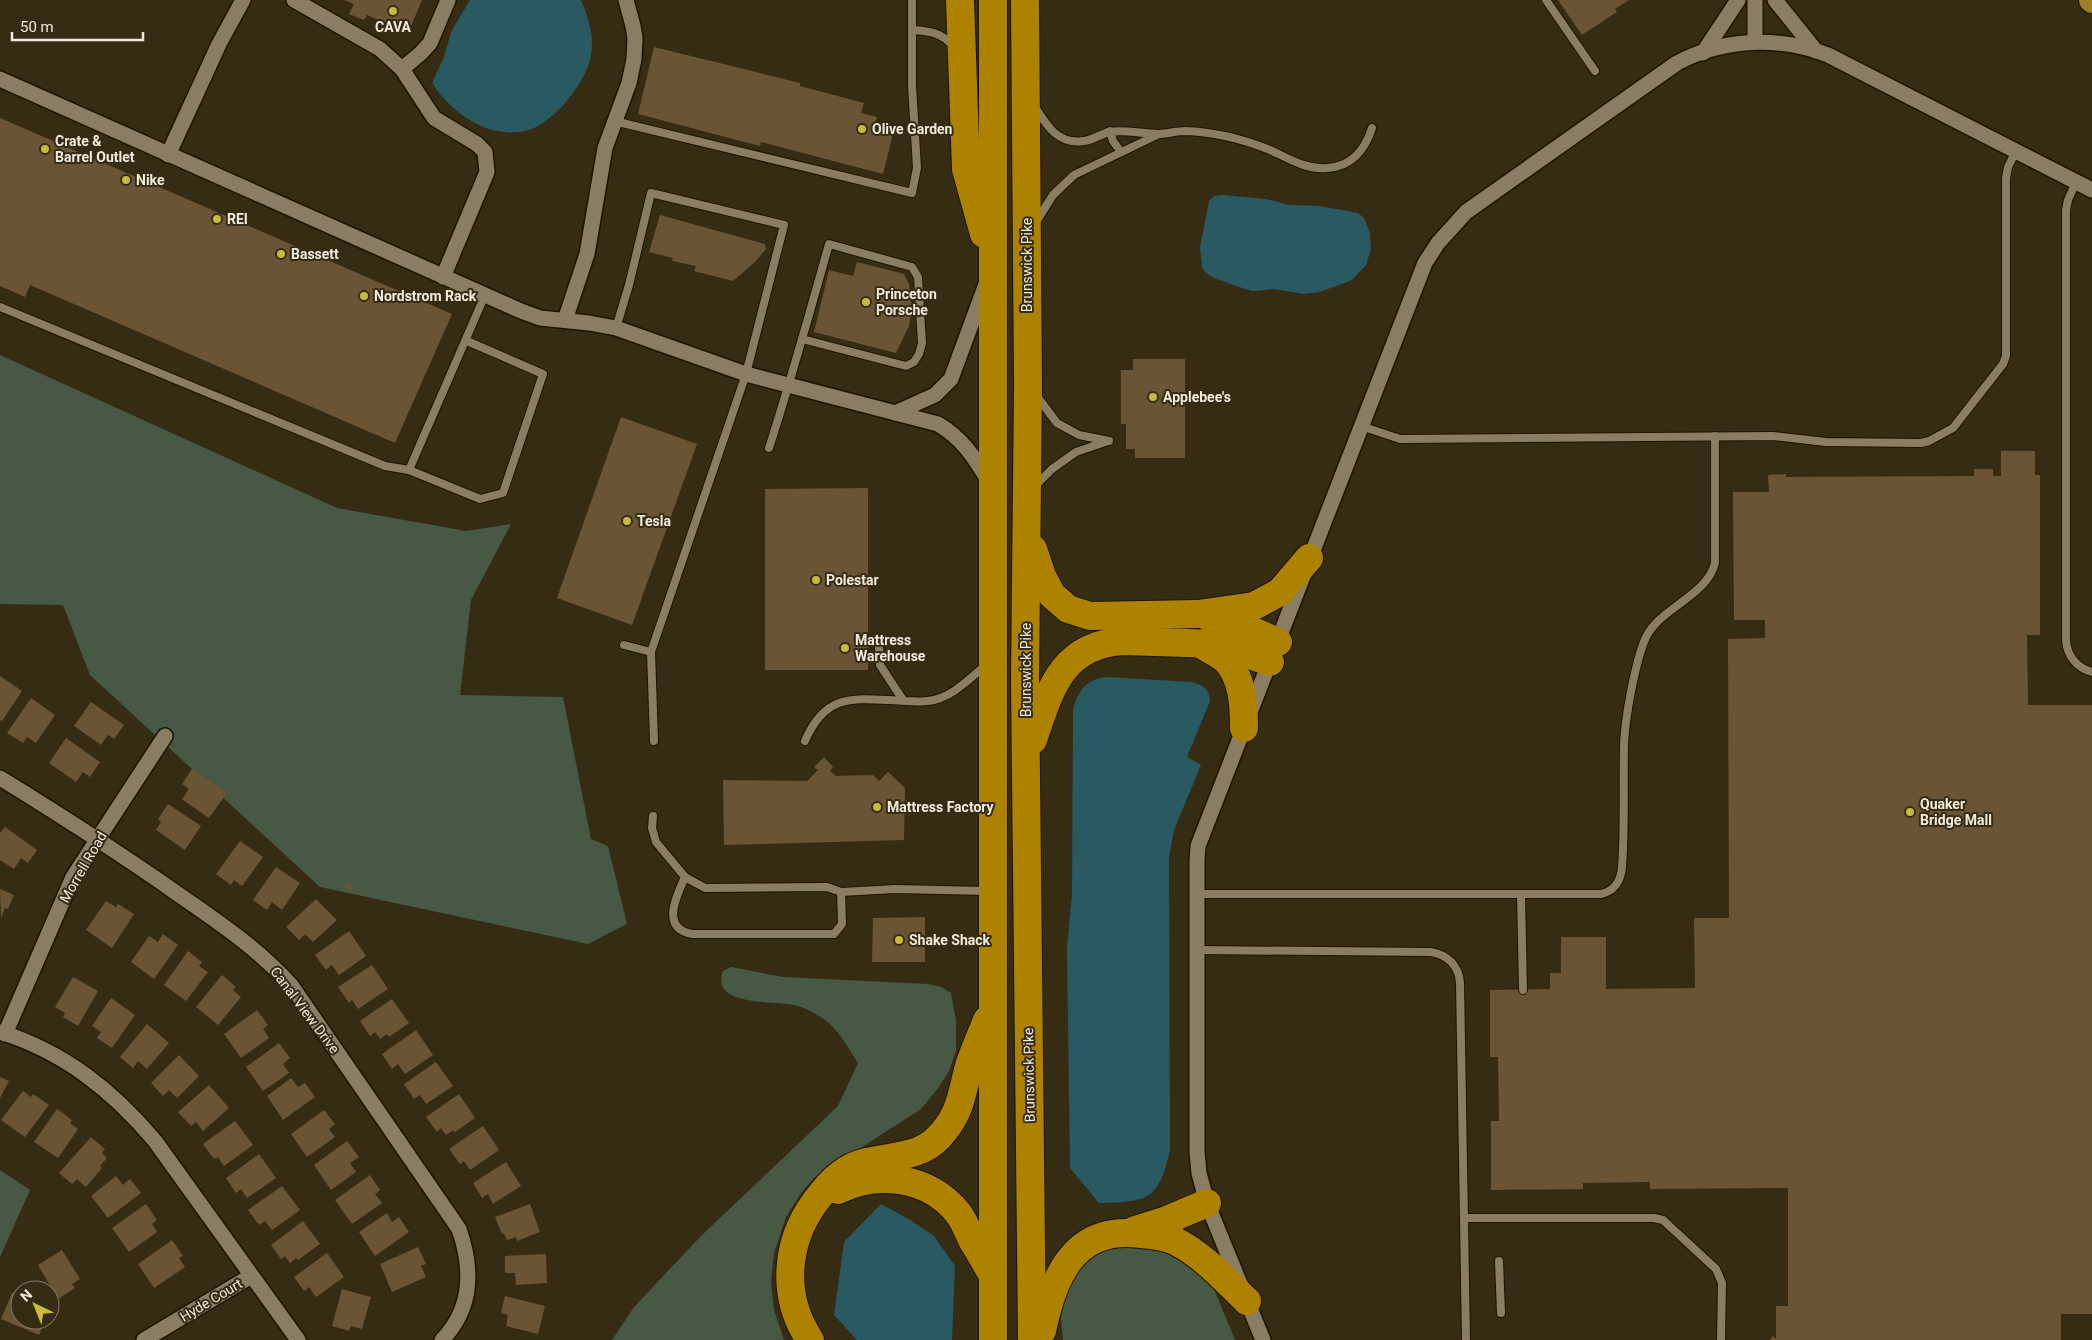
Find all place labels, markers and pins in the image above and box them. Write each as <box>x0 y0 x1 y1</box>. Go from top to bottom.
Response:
marker: CAVA <box>387 5 399 17</box>
place label: CAVA <box>375 19 412 35</box>
place label: Olive Garden <box>872 121 953 137</box>
marker: Olive Garden <box>856 123 868 135</box>
place label: Crate & Barrel Outlet <box>55 133 135 165</box>
marker: Crate & Barrel Outlet <box>39 143 51 155</box>
place label: Nike <box>136 172 165 188</box>
marker: Nike <box>120 174 132 186</box>
place label: REI <box>227 211 248 227</box>
marker: REI <box>211 213 223 225</box>
place label: Bassett <box>291 246 339 262</box>
marker: Bassett <box>275 248 287 260</box>
place label: Princeton Porsche <box>876 286 937 318</box>
place label: Nordstrom Rack <box>374 288 477 304</box>
marker: Nordstrom Rack <box>358 290 370 302</box>
marker: Princeton Porsche <box>860 296 872 308</box>
place label: Applebee's <box>1163 389 1231 405</box>
marker: Applebee's <box>1147 391 1159 403</box>
place label: Tesla <box>637 513 672 529</box>
marker: Tesla <box>621 515 633 527</box>
place label: Polestar <box>826 572 879 588</box>
marker: Polestar <box>810 574 822 586</box>
place label: Mattress Warehouse <box>855 632 926 664</box>
marker: Mattress Warehouse <box>839 642 851 654</box>
place label: Quaker Bridge Mall <box>1920 796 1992 828</box>
place label: Mattress Factory <box>887 799 995 815</box>
marker: Mattress Factory <box>871 801 883 813</box>
marker: Quaker Bridge Mall <box>1904 806 1916 818</box>
place label: Shake Shack <box>909 932 991 948</box>
marker: Shake Shack <box>893 934 905 946</box>

